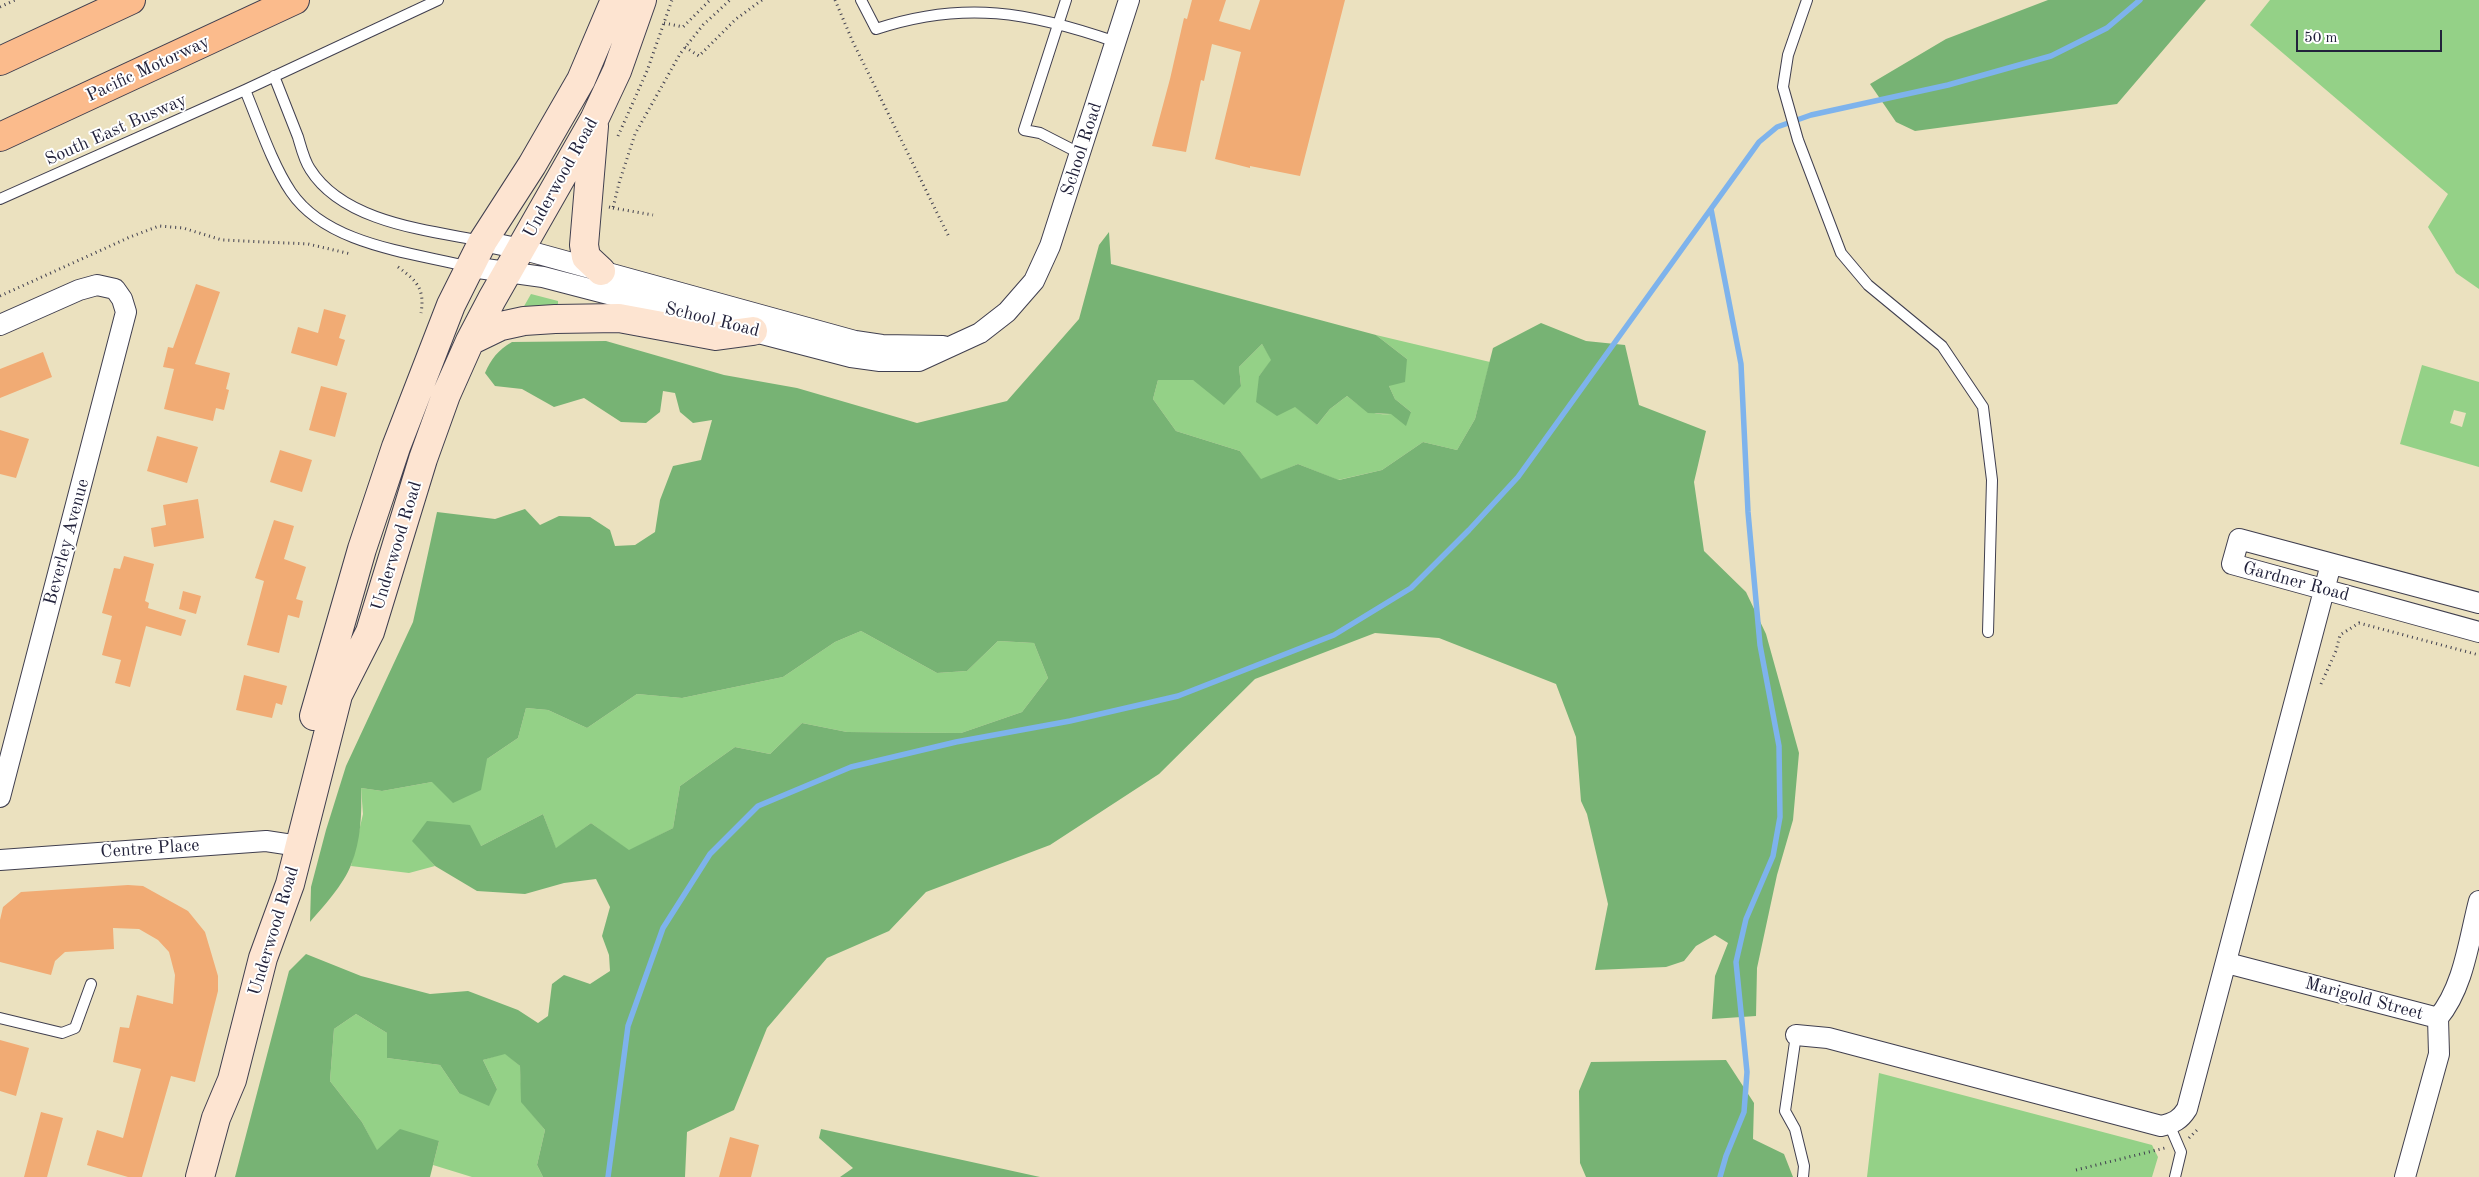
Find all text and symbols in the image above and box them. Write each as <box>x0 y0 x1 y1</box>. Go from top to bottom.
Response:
scale bar <box>2299 20 2445 52</box>
street label: Pacific Motorway <box>83 31 213 107</box>
text: 50 m <box>2304 31 2338 46</box>
street label: South East Busway <box>42 89 190 171</box>
street label: School Road <box>1057 100 1107 198</box>
street label: Underwood Road <box>519 114 603 242</box>
street label: School Road <box>662 298 762 342</box>
street label: Beverley Avenue <box>40 476 94 608</box>
street label: Underwood Road <box>367 479 427 613</box>
street label: Gardner Road <box>2240 557 2352 607</box>
street label: Centre Place <box>100 835 200 863</box>
street label: Underwood Road <box>244 864 304 998</box>
street label: Marigold Street <box>2302 973 2426 1025</box>

